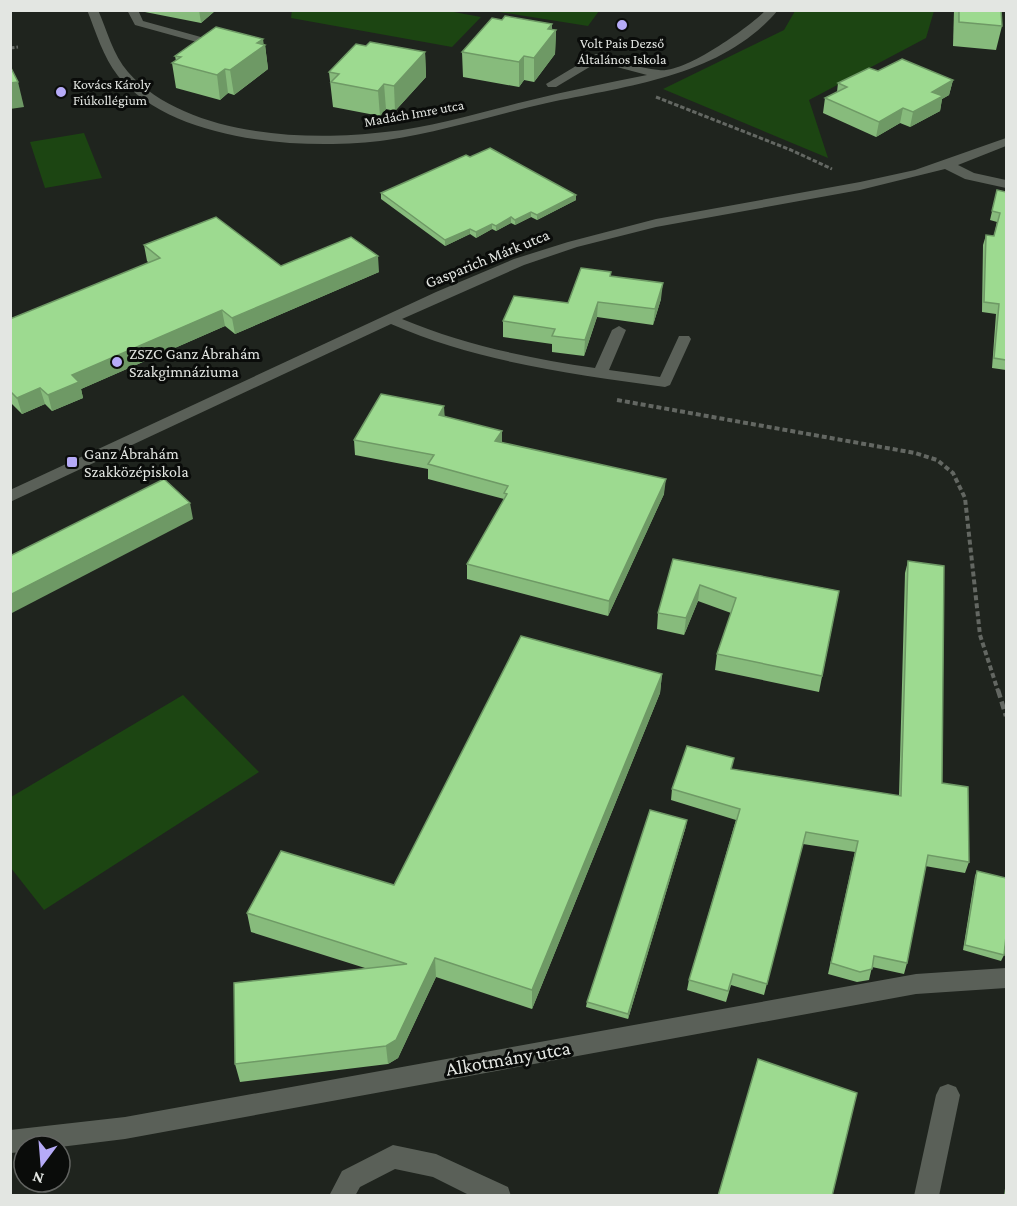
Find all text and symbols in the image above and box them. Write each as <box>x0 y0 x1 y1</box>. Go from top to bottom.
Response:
marker: Volt Pais Dezső Általános Iskola <box>615 18 629 32</box>
place label: Volt Pais Dezső Általános Iskola <box>578 35 667 67</box>
place label: Kovács Károly Fiúkollégium <box>73 76 151 108</box>
marker: Kovács Károly Fiúkollégium <box>54 85 68 99</box>
street label: Madách Imre utca <box>363 96 466 130</box>
street label: Gasparich Márk utca <box>423 226 553 292</box>
place label: ZSZC Ganz Ábrahám Szakgimnáziuma <box>129 345 260 381</box>
marker: ZSZC Ganz Ábrahám Szakgimnáziuma <box>110 355 124 369</box>
place label: Ganz Ábrahám Szakközépiskola <box>84 445 189 481</box>
marker: Ganz Ábrahám Szakközépiskola <box>65 455 79 469</box>
street label: Alkotmány utca <box>444 1036 572 1081</box>
north arrow <box>12 1134 72 1194</box>
text: N <box>30 1168 46 1188</box>

